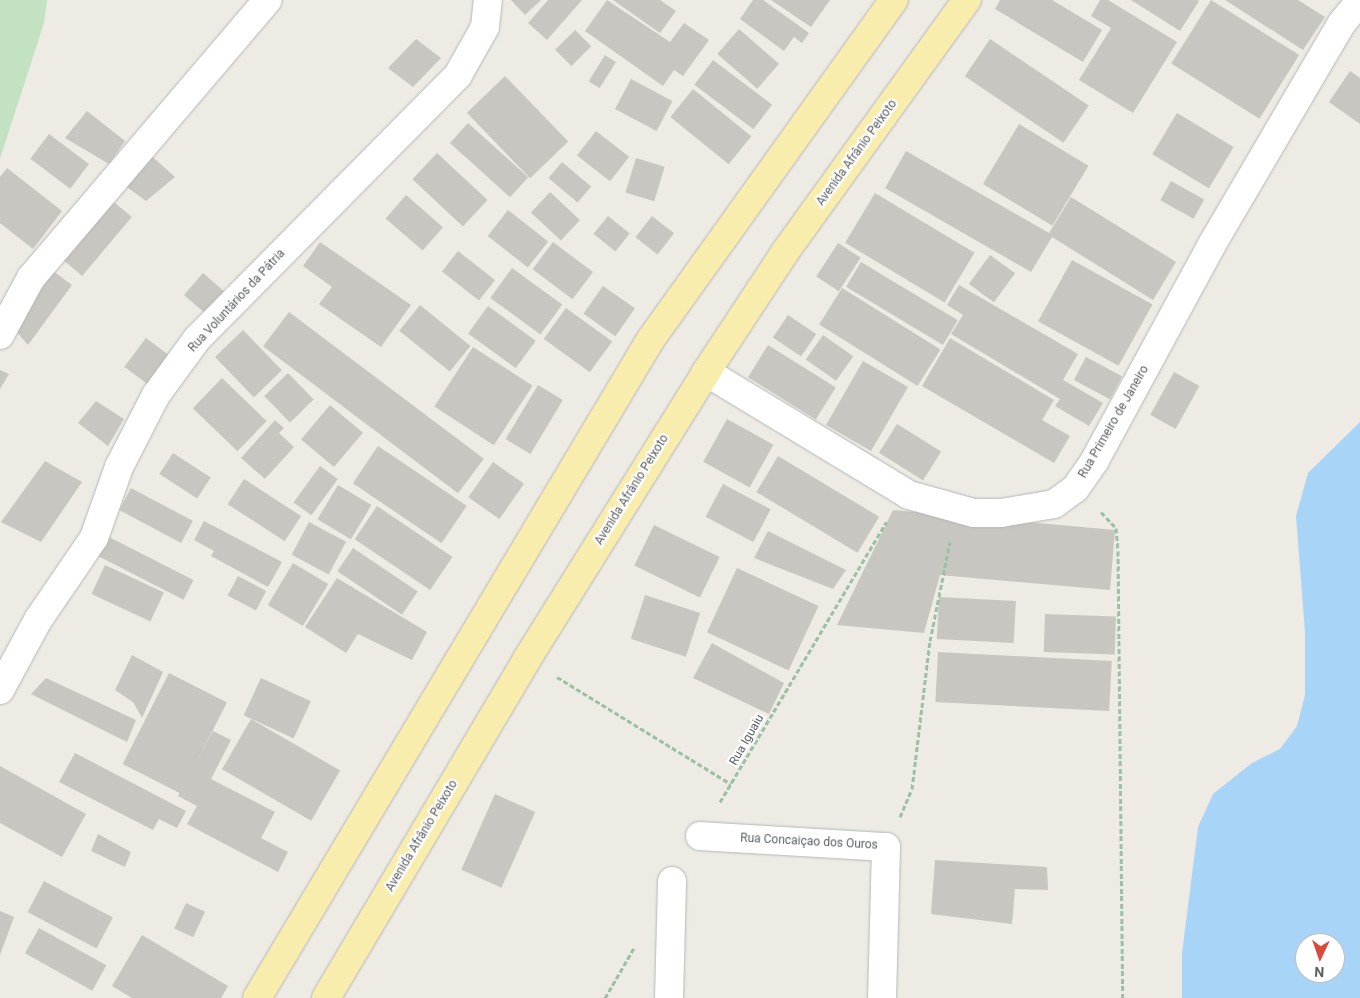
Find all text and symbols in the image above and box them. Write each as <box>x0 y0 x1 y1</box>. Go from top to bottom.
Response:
street label: Avenida Afrânio Peixoto <box>814 97 900 209</box>
street label: Rua Voluntários da Pátria <box>186 247 288 355</box>
street label: Rua Primeiro de Janeiro <box>1076 363 1152 481</box>
street label: Avenida Afrânio Peixoto <box>592 432 672 548</box>
street label: Rua Iguaiu <box>727 712 767 768</box>
street label: Avenida Afrânio Peixoto <box>383 778 461 894</box>
street label: Rua Concaiçao dos Ouros <box>740 831 878 853</box>
north arrow <box>1295 933 1345 983</box>
text: N <box>1314 964 1325 980</box>

